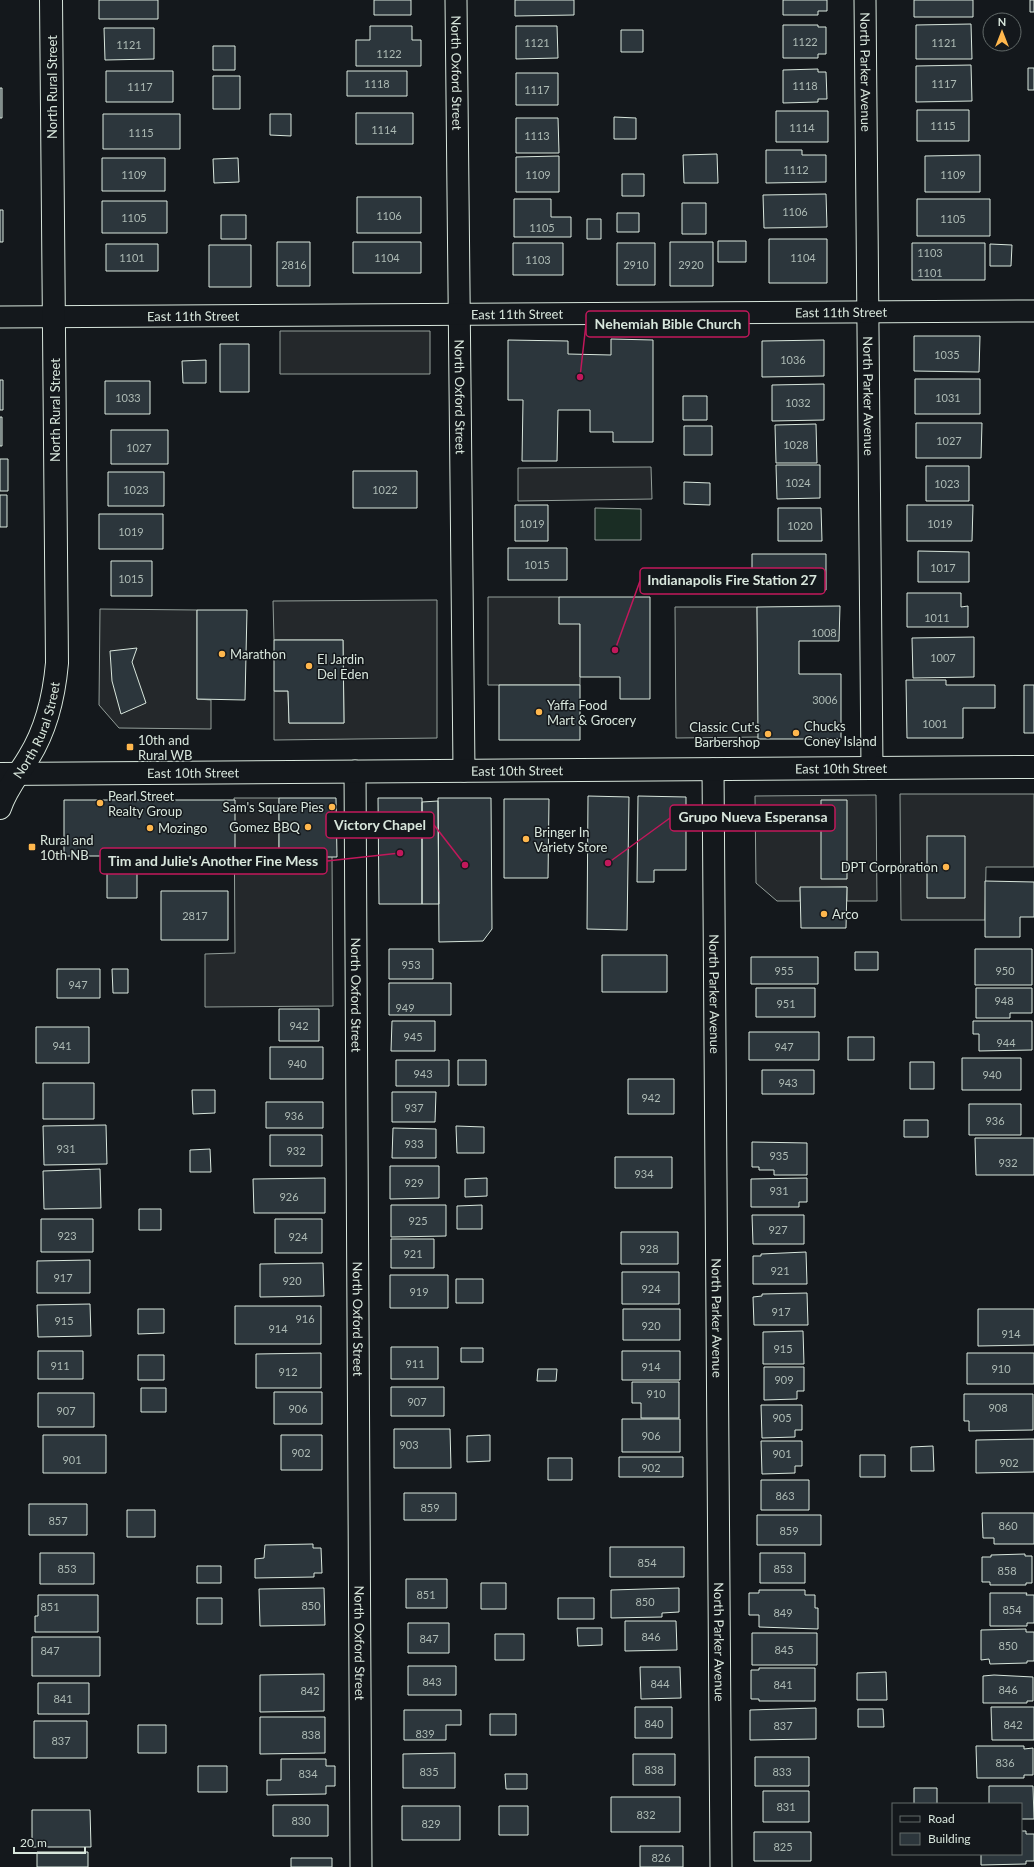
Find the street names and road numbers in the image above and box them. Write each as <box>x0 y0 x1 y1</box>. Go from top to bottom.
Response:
street label: North Parker Avenue <box>857 12 874 132</box>
street label: North Oxford Street <box>448 15 465 131</box>
street label: North Rural Street <box>44 35 60 139</box>
street label: East 11th Street <box>795 304 887 320</box>
street label: East 11th Street <box>471 306 563 322</box>
street label: East 11th Street <box>147 308 239 324</box>
street label: North Parker Avenue <box>860 336 877 456</box>
street label: North Oxford Street <box>452 339 469 455</box>
street label: North Rural Street <box>47 358 63 462</box>
street label: North Rural Street <box>9 680 63 781</box>
street label: East 10th Street <box>795 760 887 777</box>
street label: East 10th Street <box>471 762 563 779</box>
street label: East 10th Street <box>147 764 239 781</box>
street label: North Parker Avenue <box>706 934 723 1054</box>
street label: North Oxford Street <box>348 938 365 1053</box>
street label: North Parker Avenue <box>709 1258 725 1378</box>
street label: North Oxford Street <box>350 1261 366 1377</box>
street label: North Parker Avenue <box>711 1582 728 1702</box>
street label: North Oxford Street <box>351 1585 368 1701</box>

